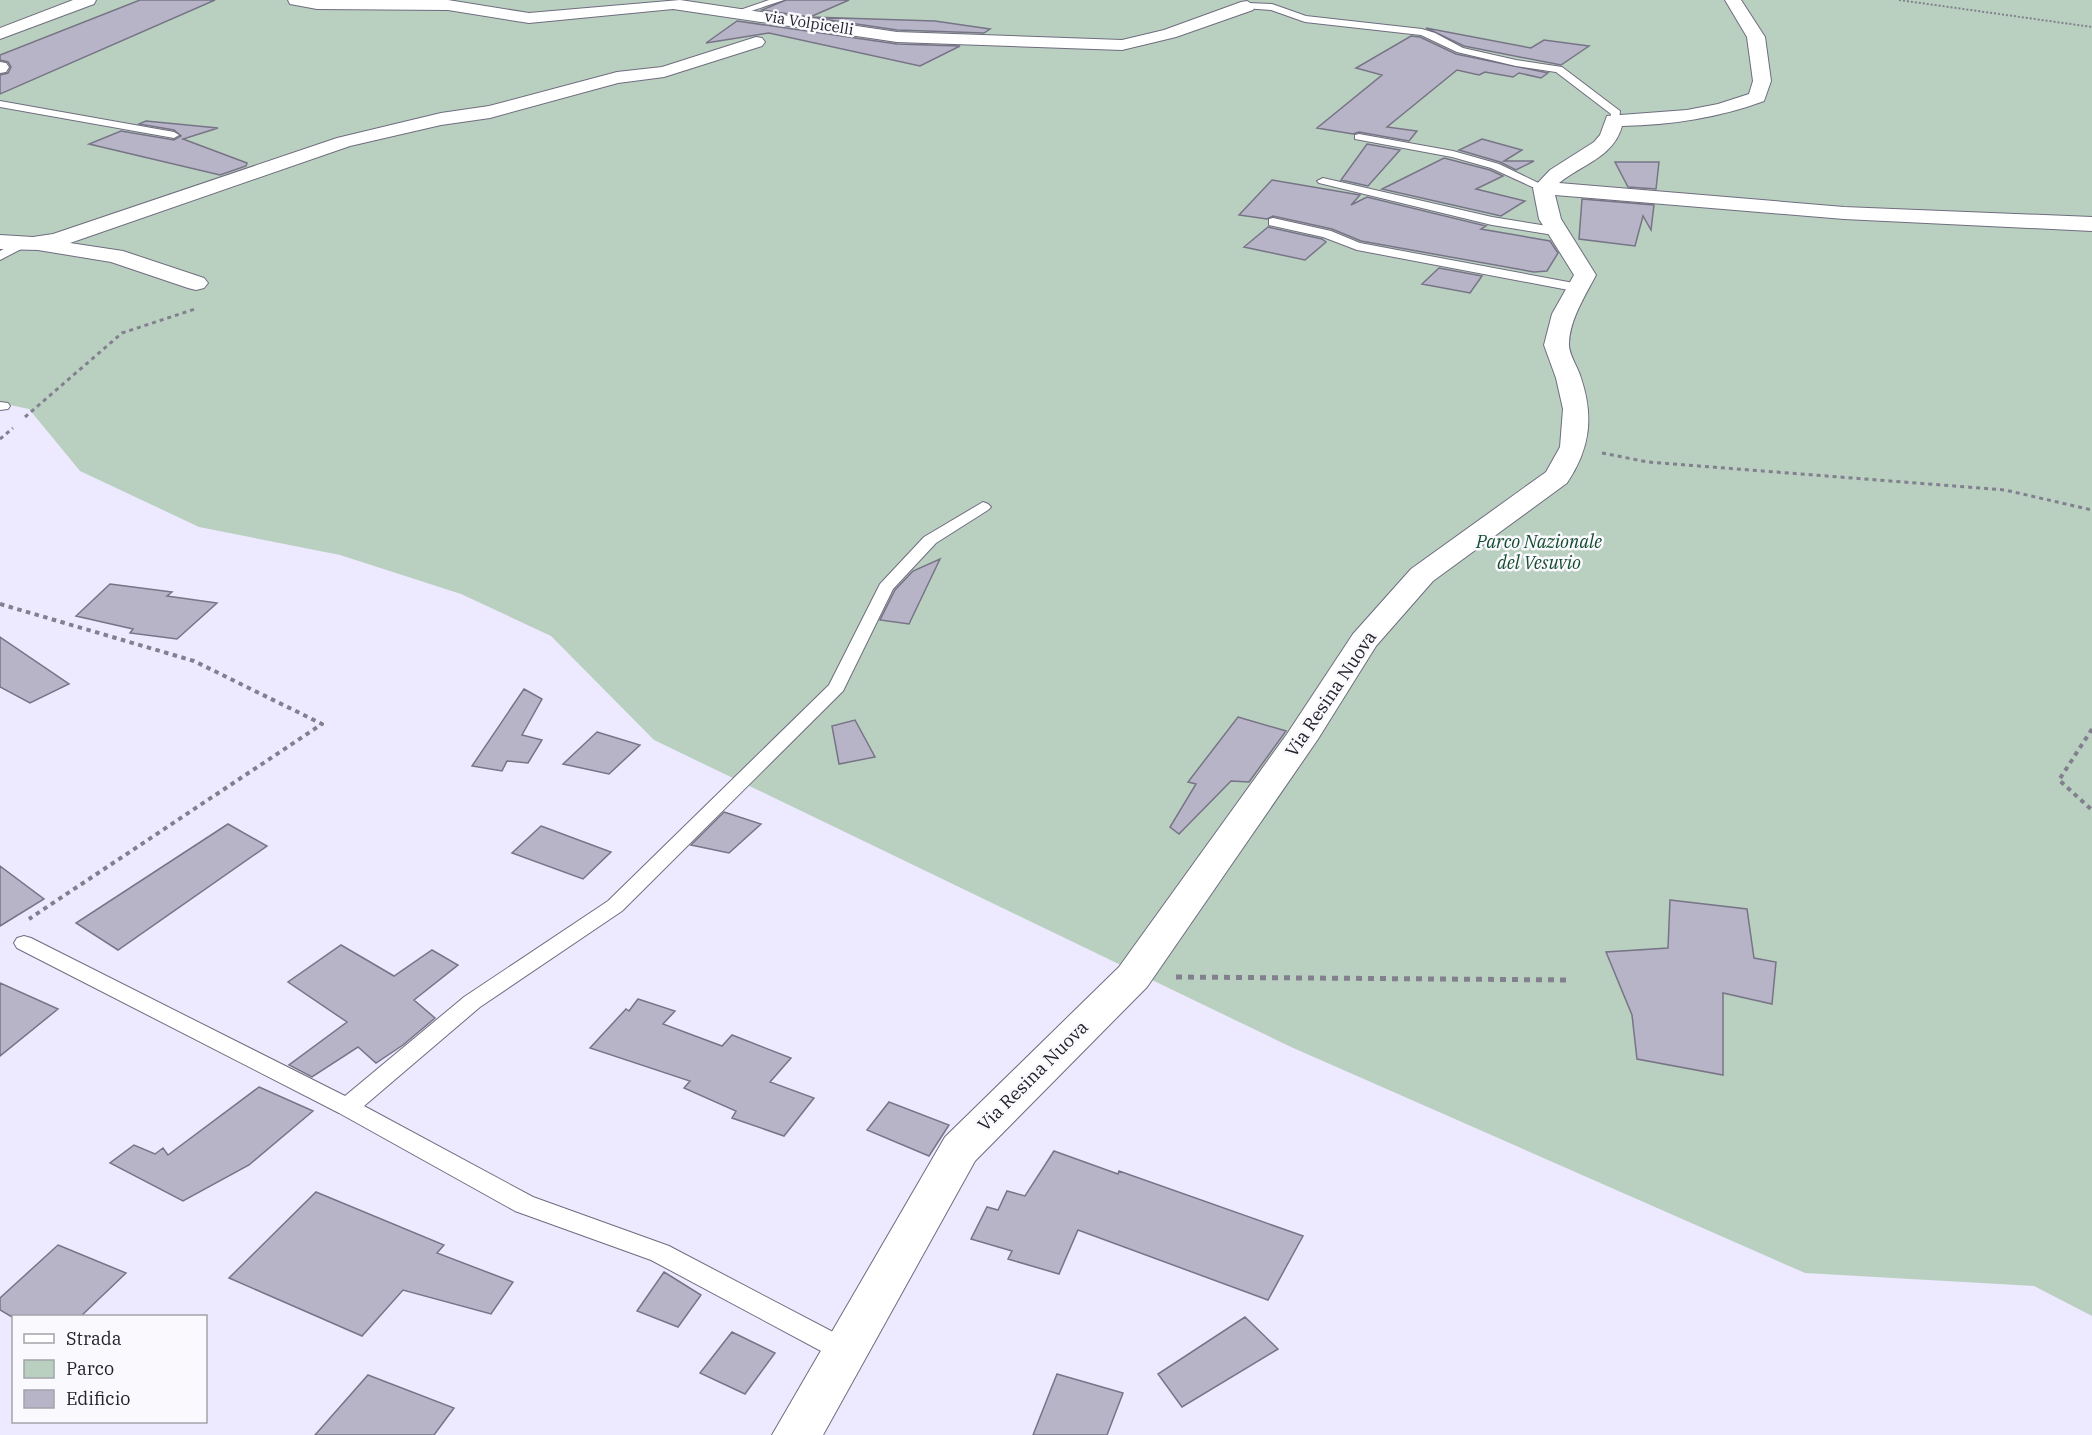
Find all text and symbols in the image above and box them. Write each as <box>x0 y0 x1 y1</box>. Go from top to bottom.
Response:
street label: via Volpicelli <box>763 6 855 39</box>
park label: Parco Nazionale del Vesuvio <box>1475 530 1602 574</box>
street label: Via Resina Nuova <box>1280 626 1381 761</box>
street label: Via Resina Nuova <box>973 1015 1093 1136</box>
legend <box>12 1315 207 1423</box>
text: Strada <box>66 1327 122 1350</box>
text: Parco <box>66 1357 114 1380</box>
text: Edificio <box>66 1387 130 1410</box>

